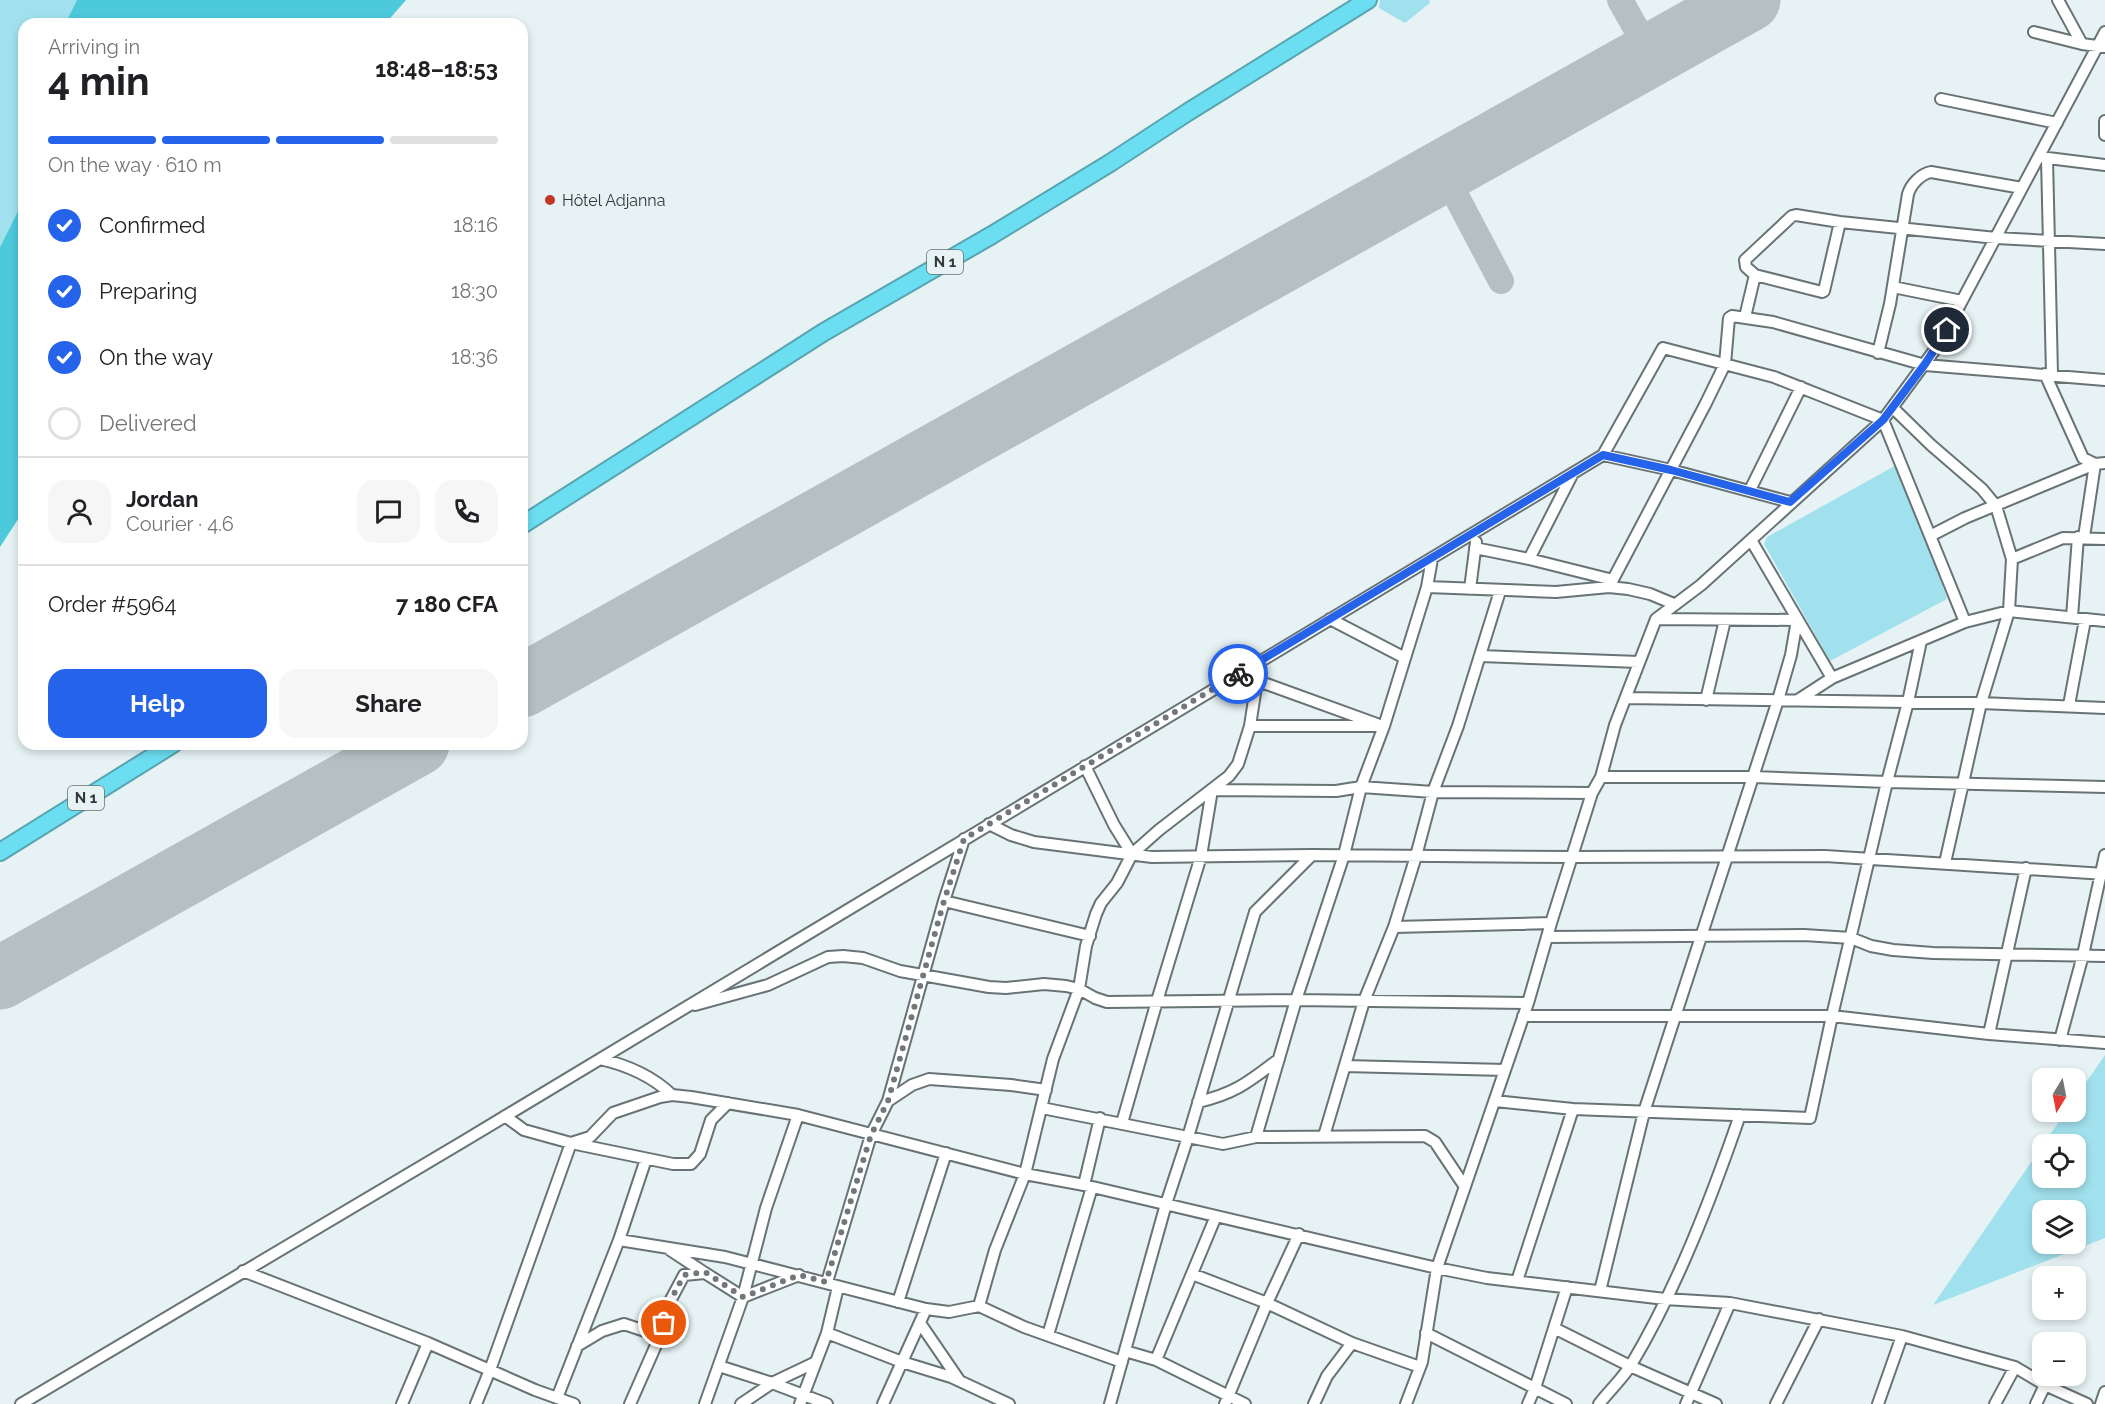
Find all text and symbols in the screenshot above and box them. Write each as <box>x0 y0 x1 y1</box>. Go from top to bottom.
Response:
text: Arriving in <box>48 35 140 59</box>
text: 18:48–18:53 <box>375 56 498 82</box>
text: 4 min <box>48 58 149 104</box>
text: On the way · 610 m <box>48 153 222 177</box>
place label: Hôtel Adjanna <box>562 191 665 210</box>
marker: Hôtel Adjanna <box>543 193 557 207</box>
icon: check <box>48 209 81 242</box>
text: Confirmed <box>99 212 206 238</box>
text: 18:16 <box>453 213 498 237</box>
road number: N 1 <box>927 250 963 274</box>
icon: check <box>48 275 81 308</box>
text: Preparing <box>99 278 197 304</box>
text: 18:30 <box>451 279 498 303</box>
pin <box>1921 304 1972 355</box>
icon: home <box>1930 313 1963 346</box>
icon: check <box>48 341 81 374</box>
text: On the way <box>99 344 213 370</box>
text: 18:36 <box>451 345 498 369</box>
text: Delivered <box>99 410 197 436</box>
button: person <box>48 480 111 543</box>
button: chat <box>357 480 420 543</box>
button: phone <box>435 480 498 543</box>
text: Jordan <box>126 486 198 512</box>
text: Courier · 4.6 <box>126 512 234 536</box>
text: Order #5964 <box>48 591 176 617</box>
text: 7 180 CFA <box>396 591 498 617</box>
courier <box>1208 644 1268 704</box>
icon: bike <box>1222 658 1255 691</box>
button: Help <box>48 669 267 738</box>
button: Share <box>279 669 498 738</box>
road number: N 1 <box>68 786 104 810</box>
north arrow <box>2032 1068 2086 1122</box>
map controls <box>2032 1068 2086 1386</box>
button: locate <box>2032 1134 2086 1188</box>
button: layers <box>2032 1200 2086 1254</box>
button: + <box>2032 1266 2086 1320</box>
pin <box>638 1297 689 1348</box>
icon: bag <box>647 1306 680 1339</box>
button: − <box>2032 1332 2086 1386</box>

